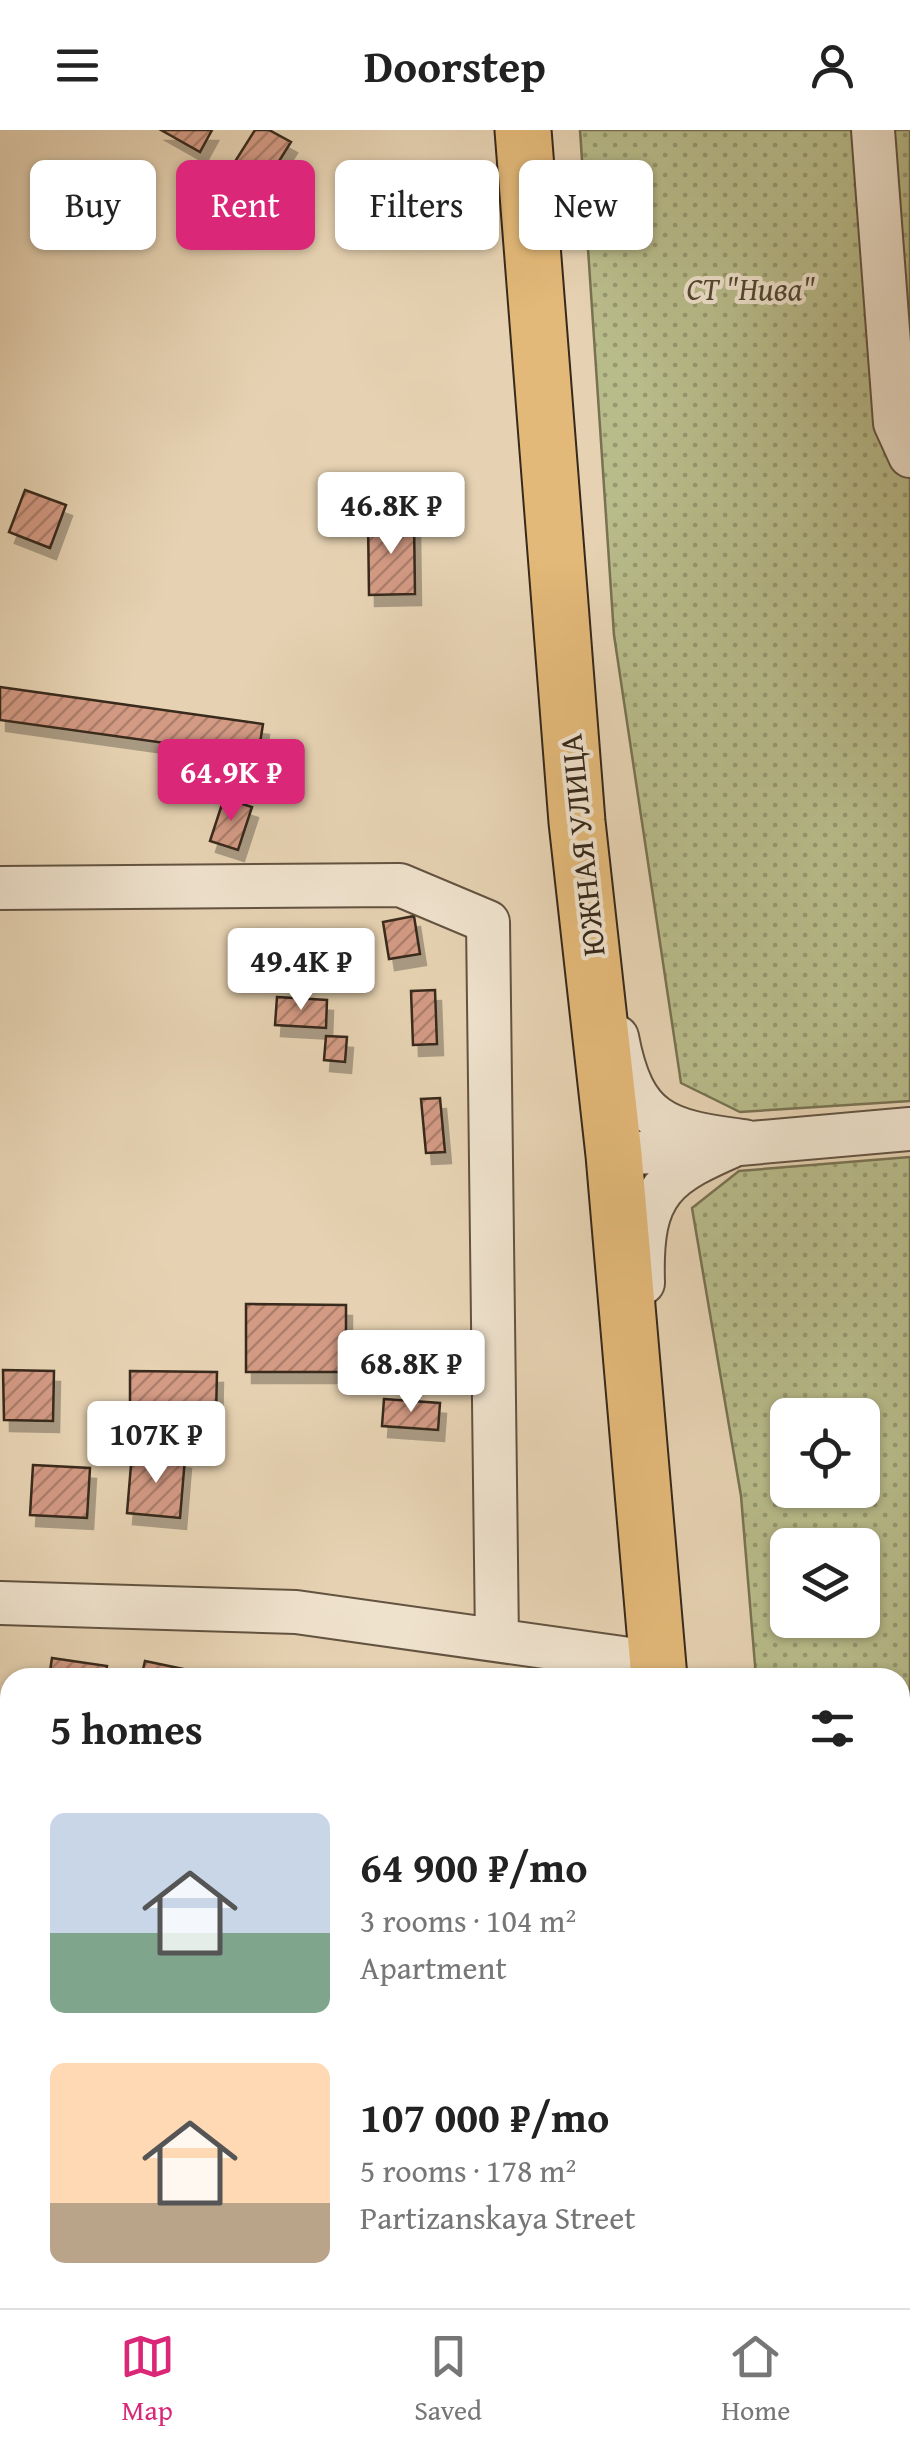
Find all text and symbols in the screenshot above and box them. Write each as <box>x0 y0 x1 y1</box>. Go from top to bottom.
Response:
text: Doorstep <box>364 33 546 98</box>
icon: menu <box>50 38 105 93</box>
icon: person <box>805 38 860 93</box>
chip: Buy <box>30 160 156 250</box>
chip: Rent <box>176 160 315 250</box>
chip: Filters <box>335 160 499 250</box>
chip: New <box>519 160 653 250</box>
park label: СТ "Нива" <box>687 265 816 312</box>
pin: 46.8K ₽ <box>299 472 483 557</box>
text: 46.8K ₽ <box>340 481 442 528</box>
street label: ЮЖНАЯ УЛИЦА <box>546 731 617 959</box>
pin: 64.9K ₽ <box>139 739 323 824</box>
text: 64.9K ₽ <box>180 748 282 795</box>
pin: 49.4K ₽ <box>209 928 393 1013</box>
text: 49.4K ₽ <box>250 937 352 984</box>
pin: 68.8K ₽ <box>319 1330 503 1415</box>
text: 68.8K ₽ <box>360 1339 462 1386</box>
map controls <box>770 1398 880 1638</box>
button: locate <box>770 1398 880 1508</box>
pin: 107K ₽ <box>75 1401 237 1486</box>
text: 107K ₽ <box>109 1410 203 1457</box>
button: layers <box>770 1528 880 1638</box>
text: 5 homes <box>50 1698 203 1759</box>
icon: filters <box>805 1701 860 1756</box>
text: 64 900 ₽/mo <box>360 1836 588 1897</box>
icon: home <box>130 1853 250 1973</box>
text: 3 rooms · 104 m² <box>360 1897 576 1944</box>
text: Apartment <box>360 1944 507 1991</box>
text: 107 000 ₽/mo <box>360 2086 609 2147</box>
icon: home <box>130 2103 250 2223</box>
text: 5 rooms · 178 m² <box>360 2147 576 2194</box>
text: Partizanskaya Street <box>360 2194 636 2241</box>
tab: Map <box>120 2329 175 2430</box>
tab: Saved <box>414 2329 482 2430</box>
tab: Home <box>721 2329 790 2430</box>

